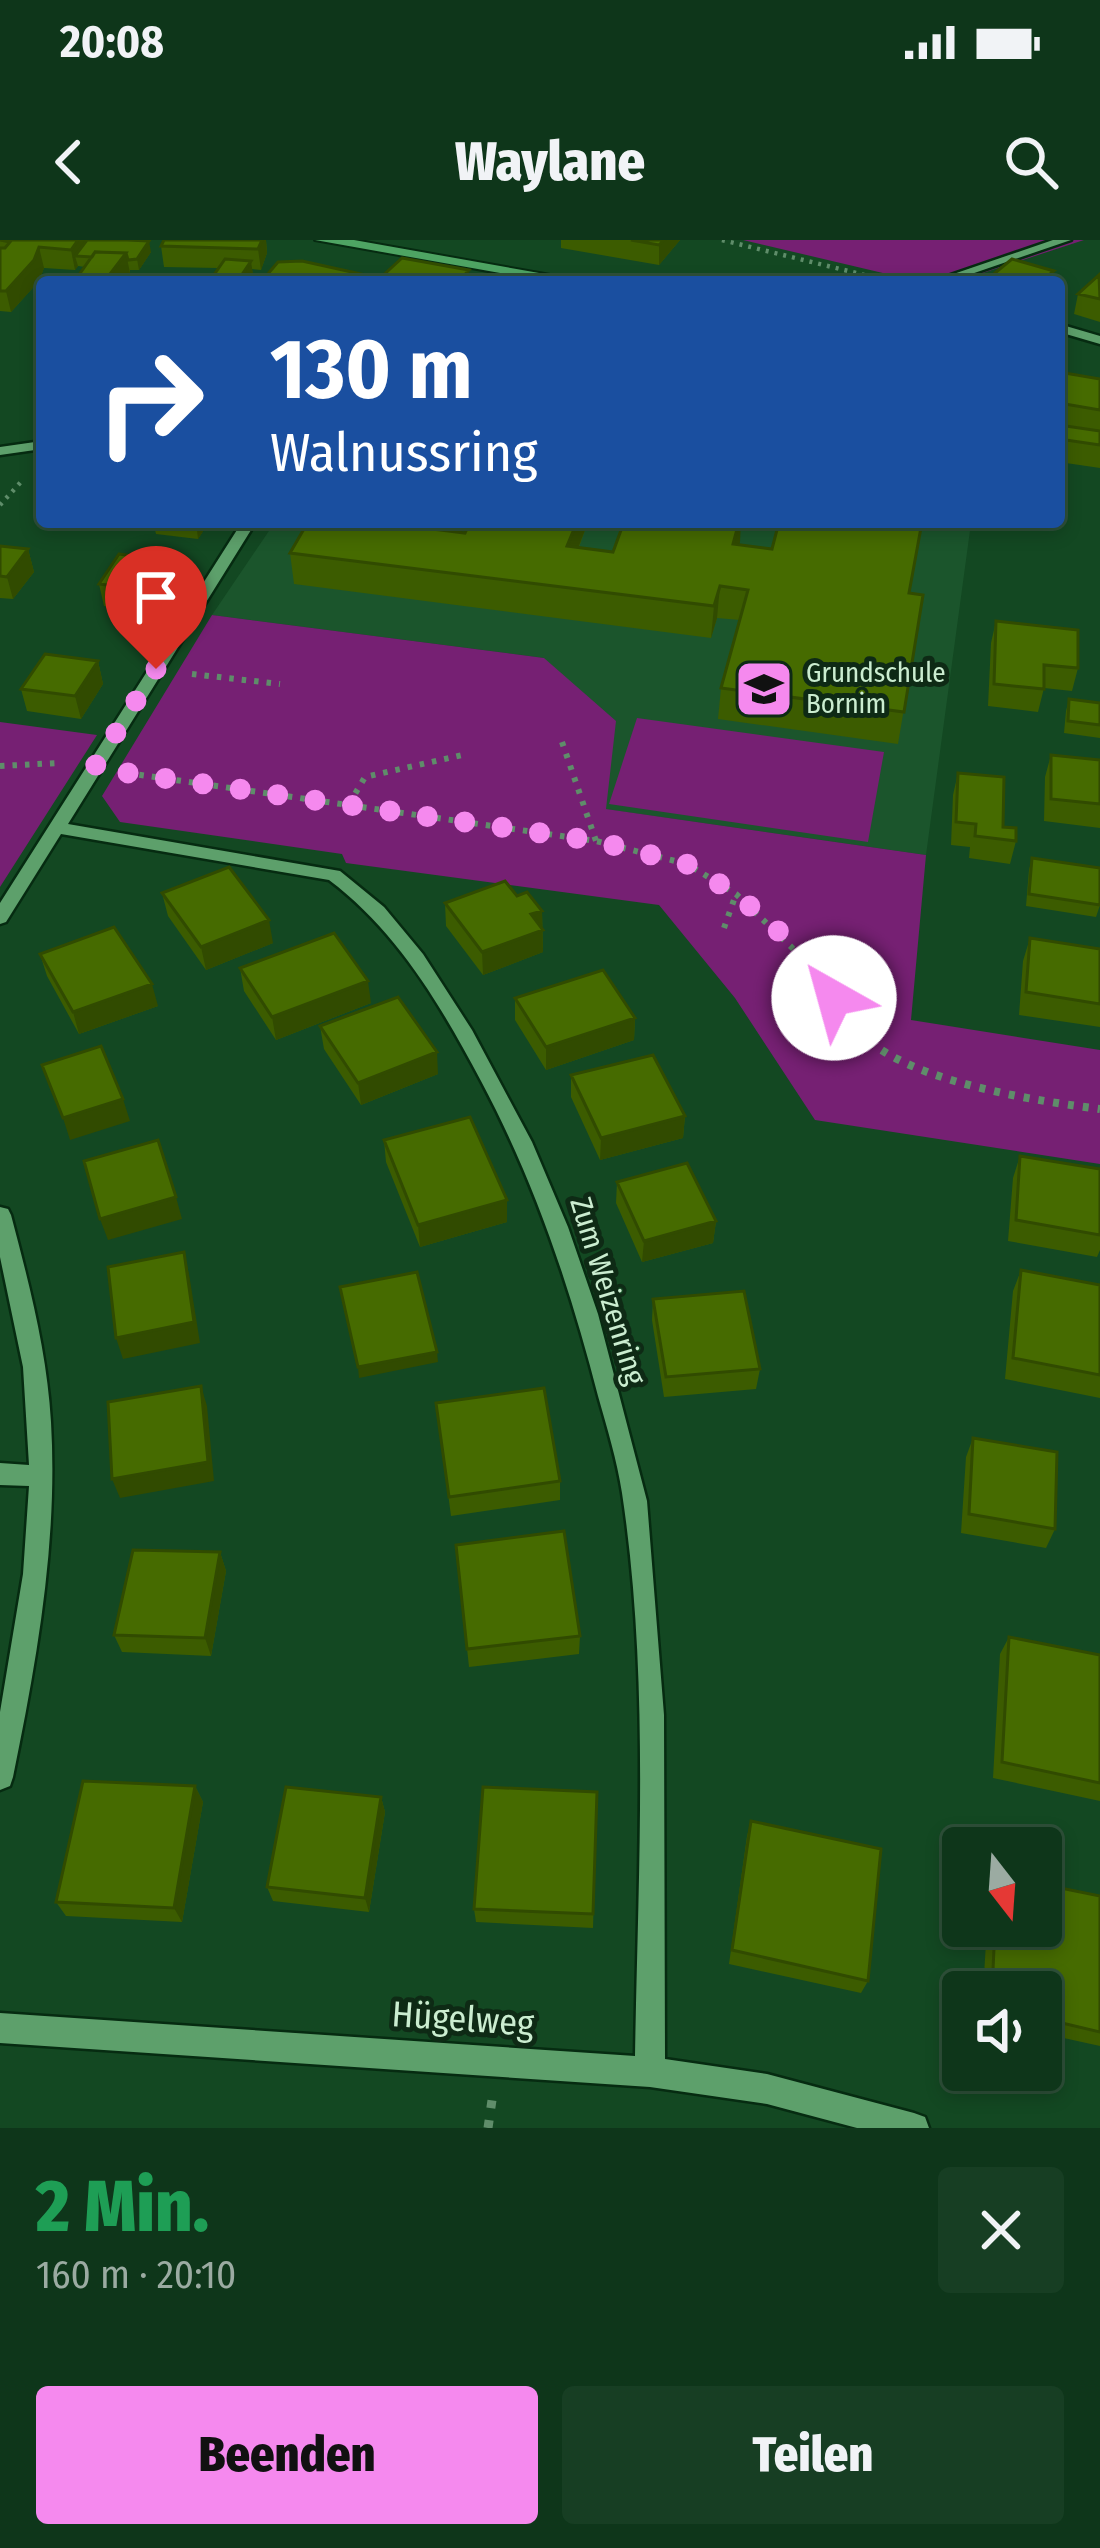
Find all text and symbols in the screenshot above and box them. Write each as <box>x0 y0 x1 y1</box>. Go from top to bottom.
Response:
text: 20:08 <box>60 15 164 69</box>
icon: back <box>36 129 102 195</box>
icon: search <box>998 129 1064 195</box>
text: Waylane <box>455 130 645 194</box>
text: 130 m <box>270 319 473 420</box>
icon: right <box>72 324 228 480</box>
text: Walnussring <box>270 421 538 485</box>
pin <box>105 546 207 669</box>
icon: arrive <box>123 564 189 630</box>
place label: Grundschule Bornim <box>806 657 945 720</box>
school or university icon: Grundschule Bornim <box>733 658 795 720</box>
position arrow <box>771 935 897 1061</box>
street label: Zum Weizenring <box>562 1193 654 1390</box>
north arrow <box>942 1827 1062 1947</box>
map controls <box>942 1827 1062 2091</box>
button: sound <box>942 1971 1062 2091</box>
street label: Hügelweg <box>390 1992 536 2046</box>
text: 2 Min. <box>36 2164 209 2250</box>
button: close <box>938 2167 1064 2293</box>
text: 160 m · 20:10 <box>36 2252 236 2298</box>
button: Beenden <box>36 2386 538 2524</box>
button: Teilen <box>562 2386 1064 2524</box>

